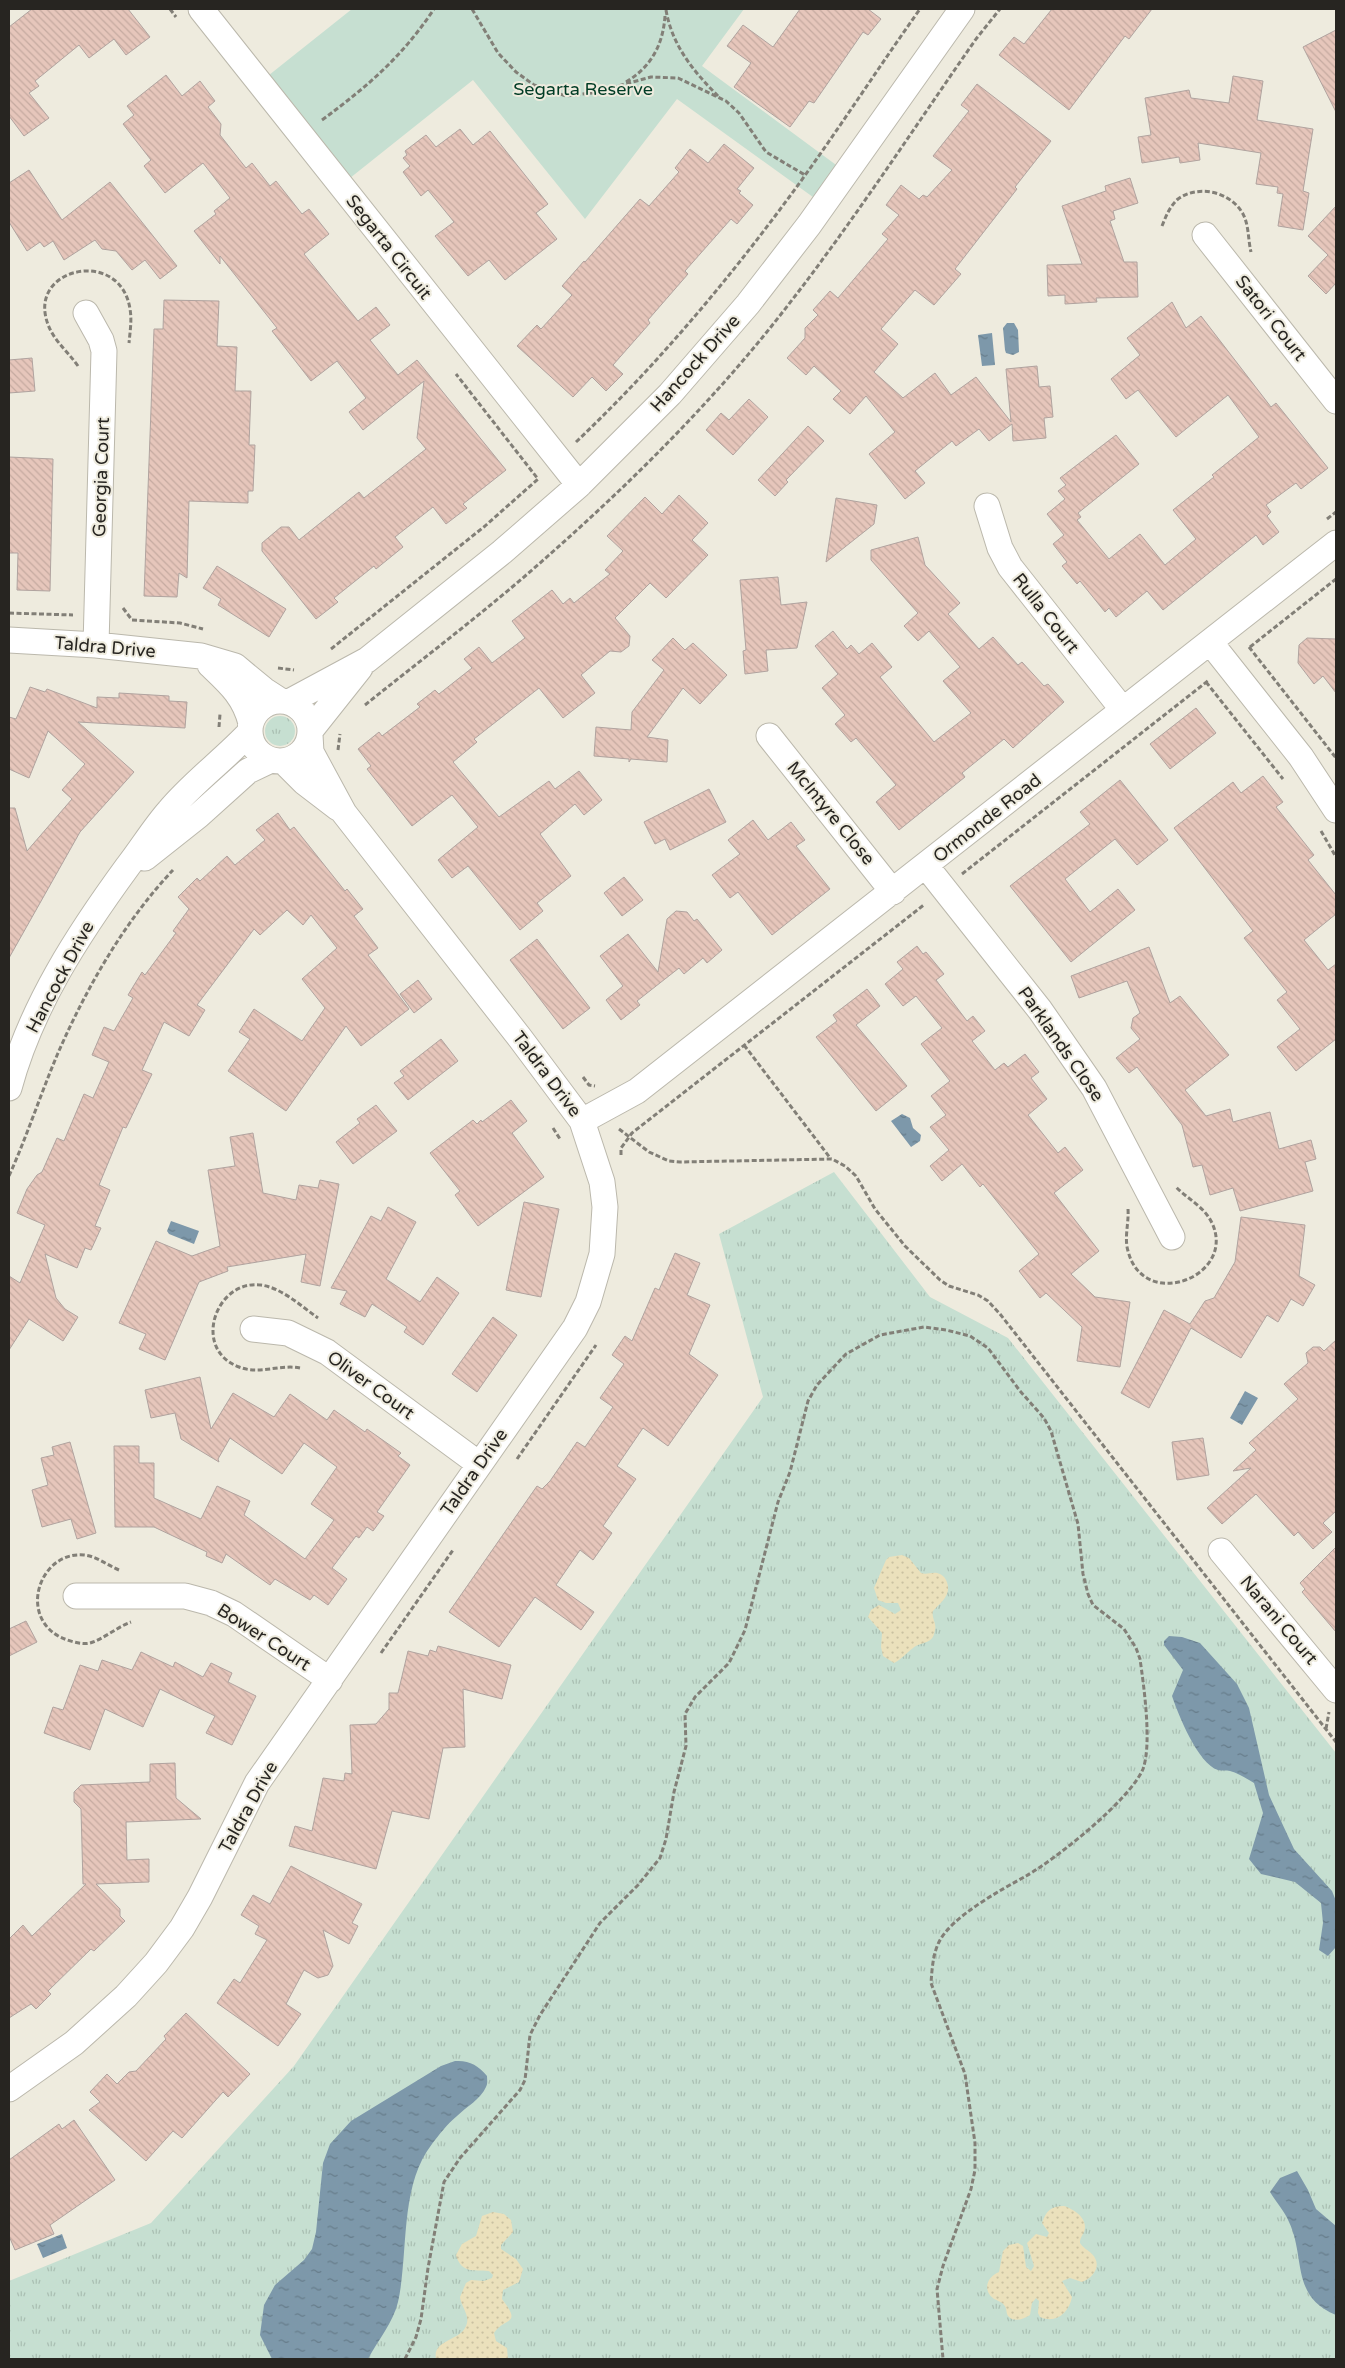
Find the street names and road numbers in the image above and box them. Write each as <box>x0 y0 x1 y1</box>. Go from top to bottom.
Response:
street label: Segarta Circuit <box>341 190 437 304</box>
street label: Satori Court <box>1231 271 1311 365</box>
street label: Hancock Drive <box>645 310 745 416</box>
street label: Georgia Court <box>88 417 114 537</box>
street label: Rulla Court <box>1008 569 1084 657</box>
street label: Taldra Drive <box>53 632 157 662</box>
street label: McIntyre Close <box>782 757 880 869</box>
street label: Ormonde Road <box>929 769 1045 867</box>
street label: Hancock Drive <box>21 917 99 1037</box>
street label: Parklands Close <box>1013 982 1109 1106</box>
street label: Taldra Drive <box>508 1027 586 1121</box>
street label: Oliver Court <box>323 1346 419 1424</box>
street label: Taldra Drive <box>436 1424 512 1520</box>
street label: Narani Court <box>1235 1571 1323 1669</box>
street label: Bower Court <box>213 1599 315 1675</box>
street label: Taldra Drive <box>214 1757 282 1857</box>

